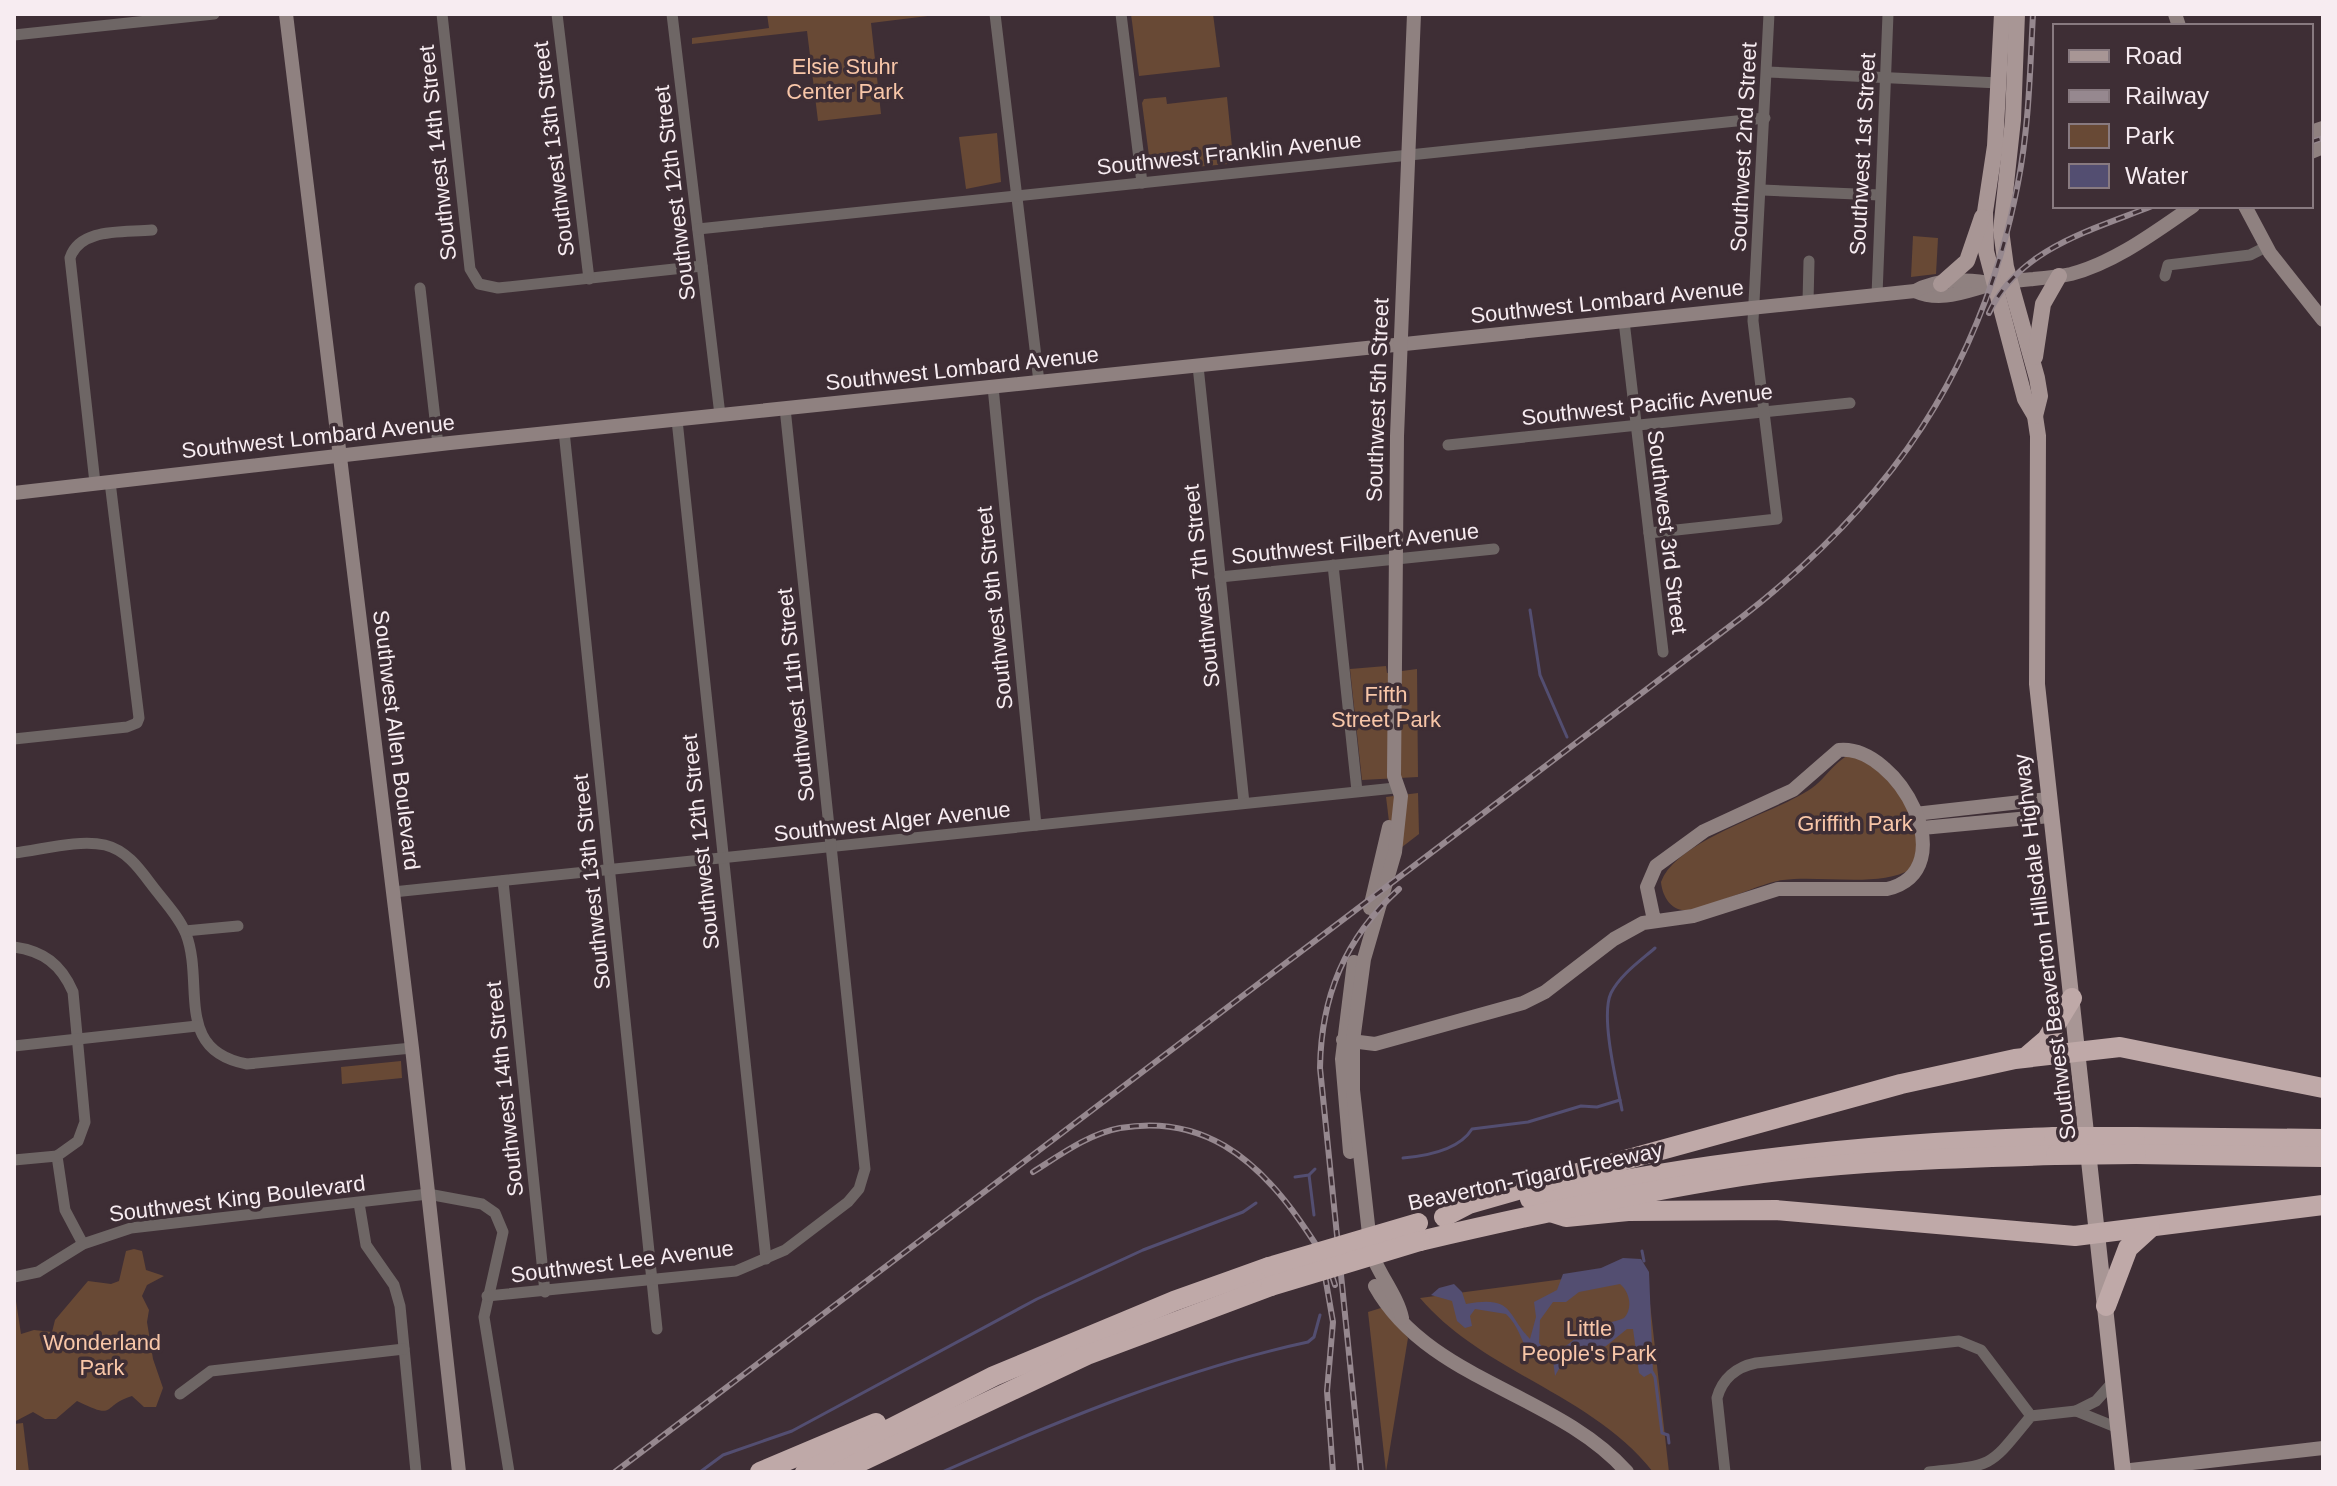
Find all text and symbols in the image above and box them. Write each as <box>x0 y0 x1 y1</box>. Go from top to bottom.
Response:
legend <box>2053 24 2313 208</box>
street label: Southwest 13th Street <box>528 40 579 258</box>
street label: Southwest 2nd Street <box>1726 41 1761 253</box>
text: Road <box>2125 42 2182 69</box>
street label: Southwest 14th Street <box>414 44 461 262</box>
street label: Southwest 1st Street <box>1845 52 1880 256</box>
park label: Elsie Stuhr Center Park <box>786 54 905 104</box>
text: Railway <box>2125 82 2209 109</box>
street label: Southwest 12th Street <box>649 84 700 302</box>
text: Park <box>2125 122 2175 149</box>
street label: Southwest Franklin Avenue <box>1095 127 1363 180</box>
text: Water <box>2125 162 2188 189</box>
street label: Southwest Lombard Avenue <box>1469 275 1745 328</box>
street label: Southwest 5th Street <box>1361 298 1394 503</box>
street label: Southwest Lombard Avenue <box>824 342 1100 395</box>
street label: Southwest Pacific Avenue <box>1520 379 1774 430</box>
street label: Southwest Lombard Avenue <box>180 410 456 463</box>
street label: Southwest 3rd Street <box>1643 429 1692 636</box>
street label: Southwest 7th Street <box>1178 483 1225 689</box>
street label: Southwest 9th Street <box>971 505 1018 711</box>
street label: Southwest Filbert Avenue <box>1230 518 1480 569</box>
street label: Southwest 11th Street <box>772 587 819 803</box>
street label: Southwest Allen Boulevard <box>368 609 425 871</box>
park label: Fifth Street Park <box>1331 682 1442 732</box>
street label: Southwest 12th Street <box>677 733 724 951</box>
street label: Southwest Beaverton Hillsdale Highway <box>2008 752 2081 1141</box>
street label: Southwest 13th Street <box>568 773 615 991</box>
street label: Southwest Alger Avenue <box>772 797 1012 846</box>
park label: Griffith Park <box>1797 811 1914 836</box>
street label: Southwest 14th Street <box>481 980 528 1198</box>
street label: Beaverton-Tigard Freeway <box>1406 1137 1665 1216</box>
street label: Southwest King Boulevard <box>107 1170 367 1227</box>
street label: Southwest Lee Avenue <box>509 1235 735 1288</box>
park label: Little People's Park <box>1521 1316 1658 1366</box>
park label: Wonderland Park <box>43 1330 161 1380</box>

